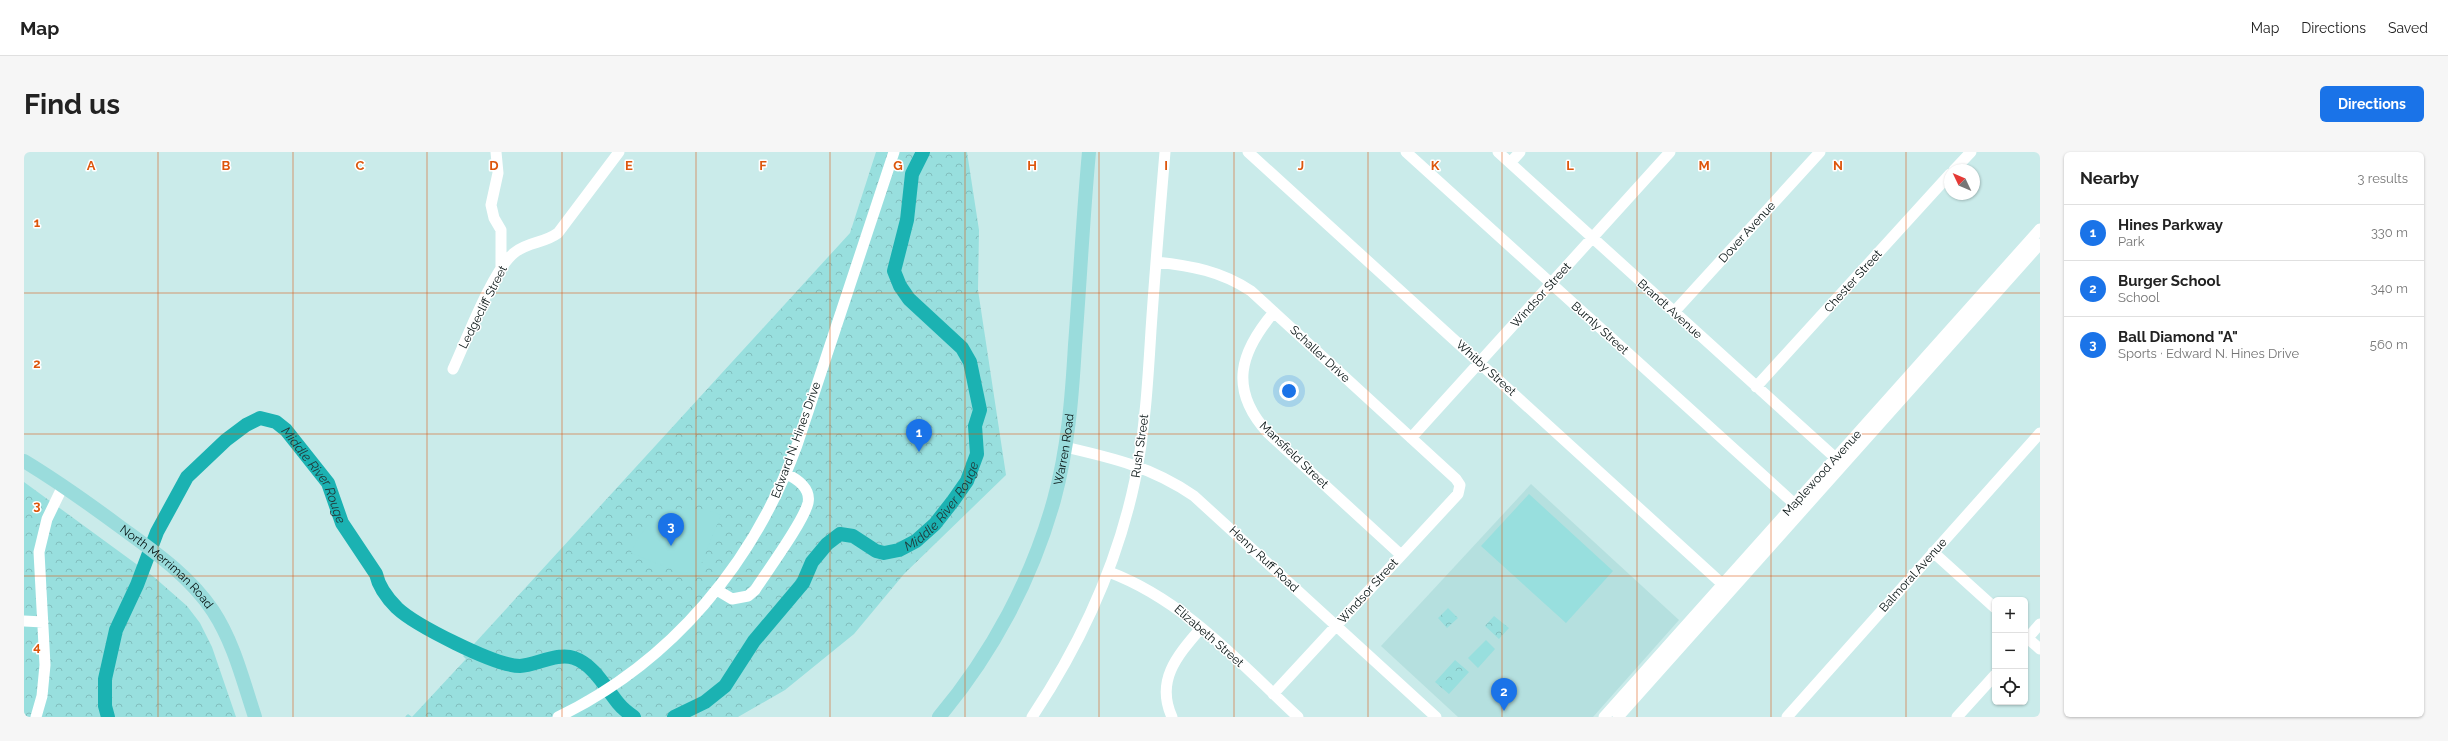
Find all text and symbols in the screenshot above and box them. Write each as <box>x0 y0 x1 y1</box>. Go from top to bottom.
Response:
text: Map <box>20 17 59 39</box>
text: Map <box>2251 20 2279 36</box>
text: Directions <box>2301 20 2366 36</box>
text: Saved <box>2388 20 2428 36</box>
button: Directions <box>2320 86 2424 122</box>
text: Find us <box>24 88 120 121</box>
text: A <box>87 158 96 173</box>
text: B <box>222 158 231 173</box>
text: C <box>356 158 365 173</box>
text: D <box>489 158 499 173</box>
text: E <box>625 158 633 173</box>
text: F <box>759 158 767 173</box>
text: G <box>893 158 903 173</box>
text: H <box>1027 158 1037 173</box>
text: I <box>1164 158 1168 173</box>
text: J <box>1298 158 1304 173</box>
text: K <box>1431 158 1440 173</box>
text: L <box>1566 158 1574 173</box>
text: M <box>1698 158 1710 173</box>
text: N <box>1833 158 1843 173</box>
north arrow <box>1944 164 1980 200</box>
text: Nearby <box>2080 168 2139 188</box>
text: 3 results <box>2358 171 2408 186</box>
street label: Dover Avenue <box>1716 199 1778 265</box>
text: 1 <box>34 215 41 230</box>
text: Hines Parkway <box>2118 216 2223 234</box>
text: 1 <box>2090 225 2096 240</box>
text: 330 m <box>2371 225 2408 240</box>
text: Park <box>2118 234 2145 249</box>
street label: Chester Street <box>1821 247 1885 315</box>
street label: Windsor Street <box>1508 260 1574 330</box>
street label: Ledgecliff Street <box>456 263 510 351</box>
text: Burger School <box>2118 272 2220 290</box>
street label: Brandt Avenue <box>1635 276 1705 342</box>
text: 2 <box>2089 281 2097 296</box>
text: 340 m <box>2371 281 2408 296</box>
text: School <box>2118 290 2160 305</box>
street label: Burnly Street <box>1569 299 1631 357</box>
street label: Schaller Drive <box>1287 323 1353 385</box>
text: Ball Diamond "A" <box>2118 328 2238 346</box>
street label: Whitby Street <box>1453 337 1519 399</box>
text: 3 <box>2089 337 2097 352</box>
text: 560 m <box>2370 337 2408 352</box>
text: Sports · Edward N. Hines Drive <box>2118 346 2299 361</box>
text: 2 <box>33 356 41 371</box>
street label: Edward N. Hines Drive <box>768 380 824 500</box>
your location <box>1279 381 1299 401</box>
street label: Warren Road <box>1051 413 1077 487</box>
street label: Rush Street <box>1129 413 1151 479</box>
pin: 1 <box>906 419 932 452</box>
street label: Mansfield Street <box>1257 419 1331 491</box>
water label: Middle River Rouge <box>278 424 349 525</box>
street label: Maplewood Avenue <box>1780 427 1864 519</box>
water label: Middle River Rouge <box>902 460 982 554</box>
text: 3 <box>33 498 41 513</box>
pin: 3 <box>658 513 684 546</box>
street label: North Merriman Road <box>117 522 216 611</box>
street label: Henry Ruff Road <box>1226 523 1302 595</box>
street label: Balmoral Avenue <box>1876 535 1950 615</box>
street label: Windsor Street <box>1335 556 1401 626</box>
map controls <box>1992 597 2028 705</box>
button: + <box>1992 597 2028 633</box>
street label: Elizabeth Street <box>1171 602 1247 670</box>
button: − <box>1992 633 2028 669</box>
text: 4 <box>33 639 41 654</box>
button: locate <box>1992 669 2028 705</box>
pin: 2 <box>1491 678 1517 711</box>

